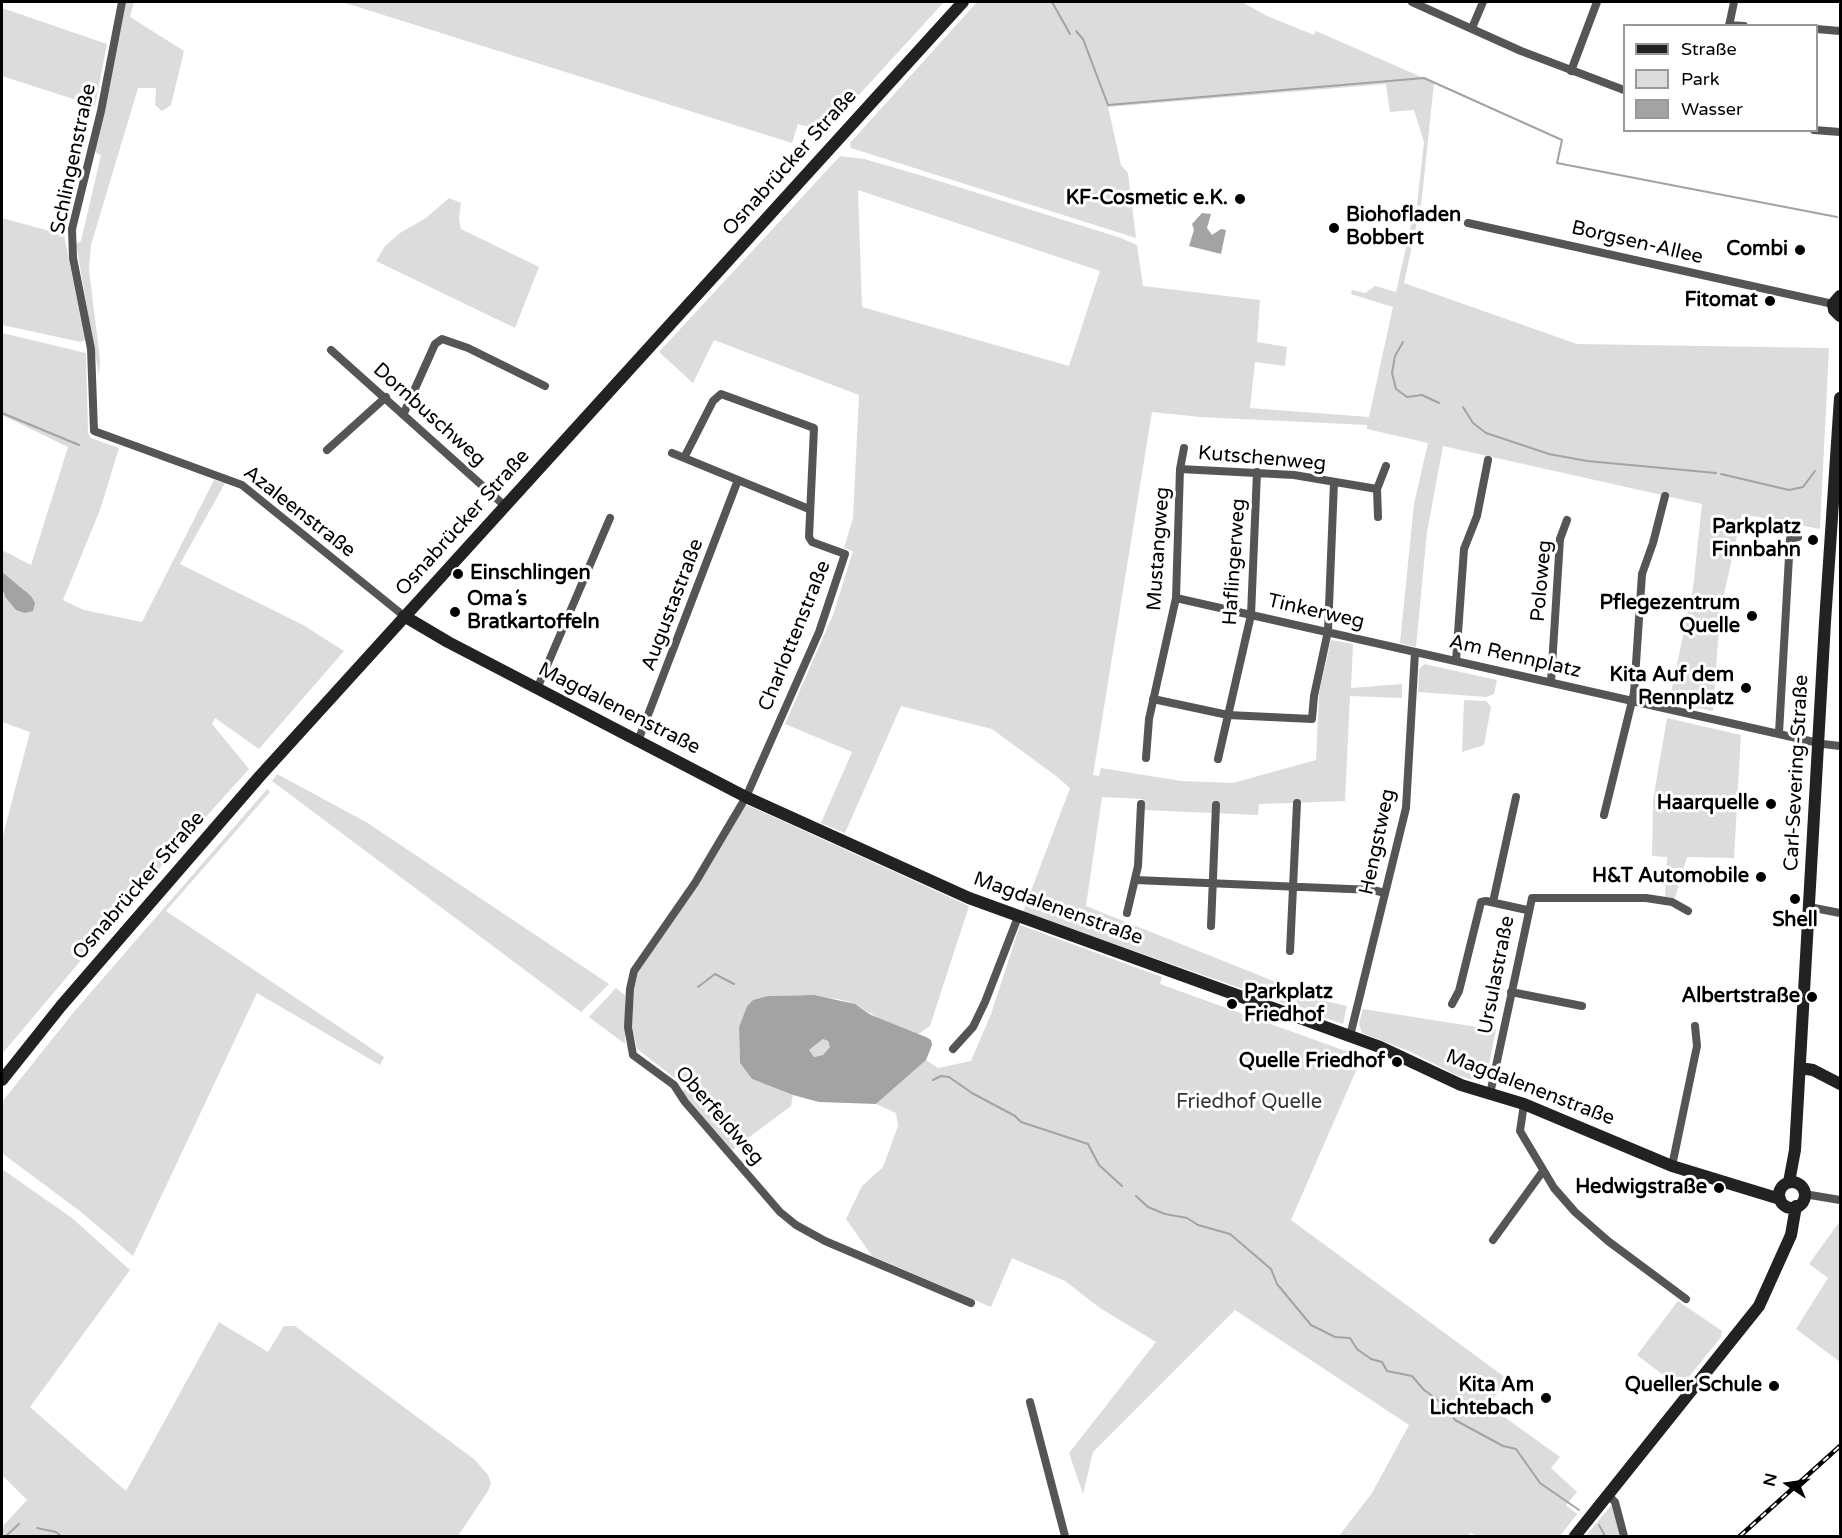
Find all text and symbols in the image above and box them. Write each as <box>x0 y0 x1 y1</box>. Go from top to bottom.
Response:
legend <box>1623 24 1818 132</box>
text: Straße <box>1681 38 1737 60</box>
text: Park <box>1681 68 1719 90</box>
street label: Schlingenstraße <box>46 82 102 236</box>
street label: Osnabrücker Straße <box>718 85 862 241</box>
text: Wasser <box>1681 98 1743 120</box>
place label: KF-Cosmetic e.K. <box>1066 187 1228 211</box>
marker: KF-Cosmetic e.K. <box>1233 192 1247 206</box>
place label: Biohofladen Bobbert <box>1346 204 1461 251</box>
street label: Borgsen-Allee <box>1569 216 1705 270</box>
marker: Biohofladen Bobbert <box>1327 221 1341 235</box>
place label: Combi <box>1726 238 1788 262</box>
marker: Combi <box>1793 243 1807 257</box>
place label: Fitomat <box>1684 289 1758 313</box>
marker: Fitomat <box>1763 294 1777 308</box>
street label: Dornbuschweg <box>368 358 490 472</box>
street label: Kutschenweg <box>1197 441 1327 477</box>
street label: Osnabrücker Straße <box>391 445 535 601</box>
street label: Azaleenstraße <box>238 461 360 563</box>
street label: Mustangweg <box>1143 486 1175 612</box>
street label: Haflingerweg <box>1219 498 1251 626</box>
place label: Parkplatz Finnbahn <box>1712 516 1801 563</box>
marker: Parkplatz Finnbahn <box>1806 533 1820 547</box>
street label: Augustastraße <box>637 536 709 674</box>
street label: Poloweg <box>1526 539 1558 623</box>
street label: Charlottenstraße <box>754 557 836 715</box>
place label: Einschlingen <box>470 562 591 586</box>
marker: Einschlingen <box>451 567 465 581</box>
place label: Oma´s Bratkartoffeln <box>467 588 600 635</box>
street label: Tinkerweg <box>1265 589 1367 635</box>
place label: Pflegezentrum Quelle <box>1600 592 1740 639</box>
marker: Oma´s Bratkartoffeln <box>448 605 462 619</box>
marker: Pflegezentrum Quelle <box>1745 609 1759 623</box>
street label: Am Rennplatz <box>1447 630 1583 684</box>
street label: Magdalenenstraße <box>534 658 704 760</box>
place label: Kita Auf dem Rennplatz <box>1610 664 1734 711</box>
street label: Carl-Severing-Straße <box>1780 674 1814 872</box>
marker: Kita Auf dem Rennplatz <box>1739 681 1753 695</box>
street label: Hengstweg <box>1355 787 1401 897</box>
place label: Haarquelle <box>1657 792 1759 816</box>
marker: Haarquelle <box>1764 797 1778 811</box>
street label: Osnabrücker Straße <box>68 807 210 965</box>
place label: H&T Automobile <box>1592 865 1749 889</box>
street label: Magdalenenstraße <box>970 867 1146 951</box>
marker: H&T Automobile <box>1754 870 1768 884</box>
marker: Shell <box>1788 892 1802 906</box>
place label: Shell <box>1772 909 1818 933</box>
street label: Ursulastraße <box>1474 914 1520 1036</box>
place label: Parkplatz Friedhof <box>1244 981 1333 1028</box>
place label: Albertstraße <box>1681 985 1800 1009</box>
marker: Albertstraße <box>1805 990 1819 1004</box>
marker: Parkplatz Friedhof <box>1225 997 1239 1011</box>
street label: Magdalenenstraße <box>1442 1045 1618 1131</box>
place label: Quelle Friedhof <box>1239 1050 1385 1074</box>
marker: Quelle Friedhof <box>1390 1055 1404 1069</box>
street label: Oberfeldweg <box>670 1062 768 1170</box>
park label: Friedhof Quelle <box>1176 1091 1322 1115</box>
place label: Hedwigstraße <box>1575 1176 1707 1200</box>
marker: Hedwigstraße <box>1712 1181 1726 1195</box>
place label: Kita Am Lichtebach <box>1429 1374 1534 1421</box>
place label: Queller Schule <box>1625 1374 1762 1398</box>
marker: Queller Schule <box>1767 1379 1781 1393</box>
marker: Kita Am Lichtebach <box>1539 1391 1553 1405</box>
north arrow <box>1758 1454 1818 1514</box>
text: N <box>1759 1471 1782 1488</box>

